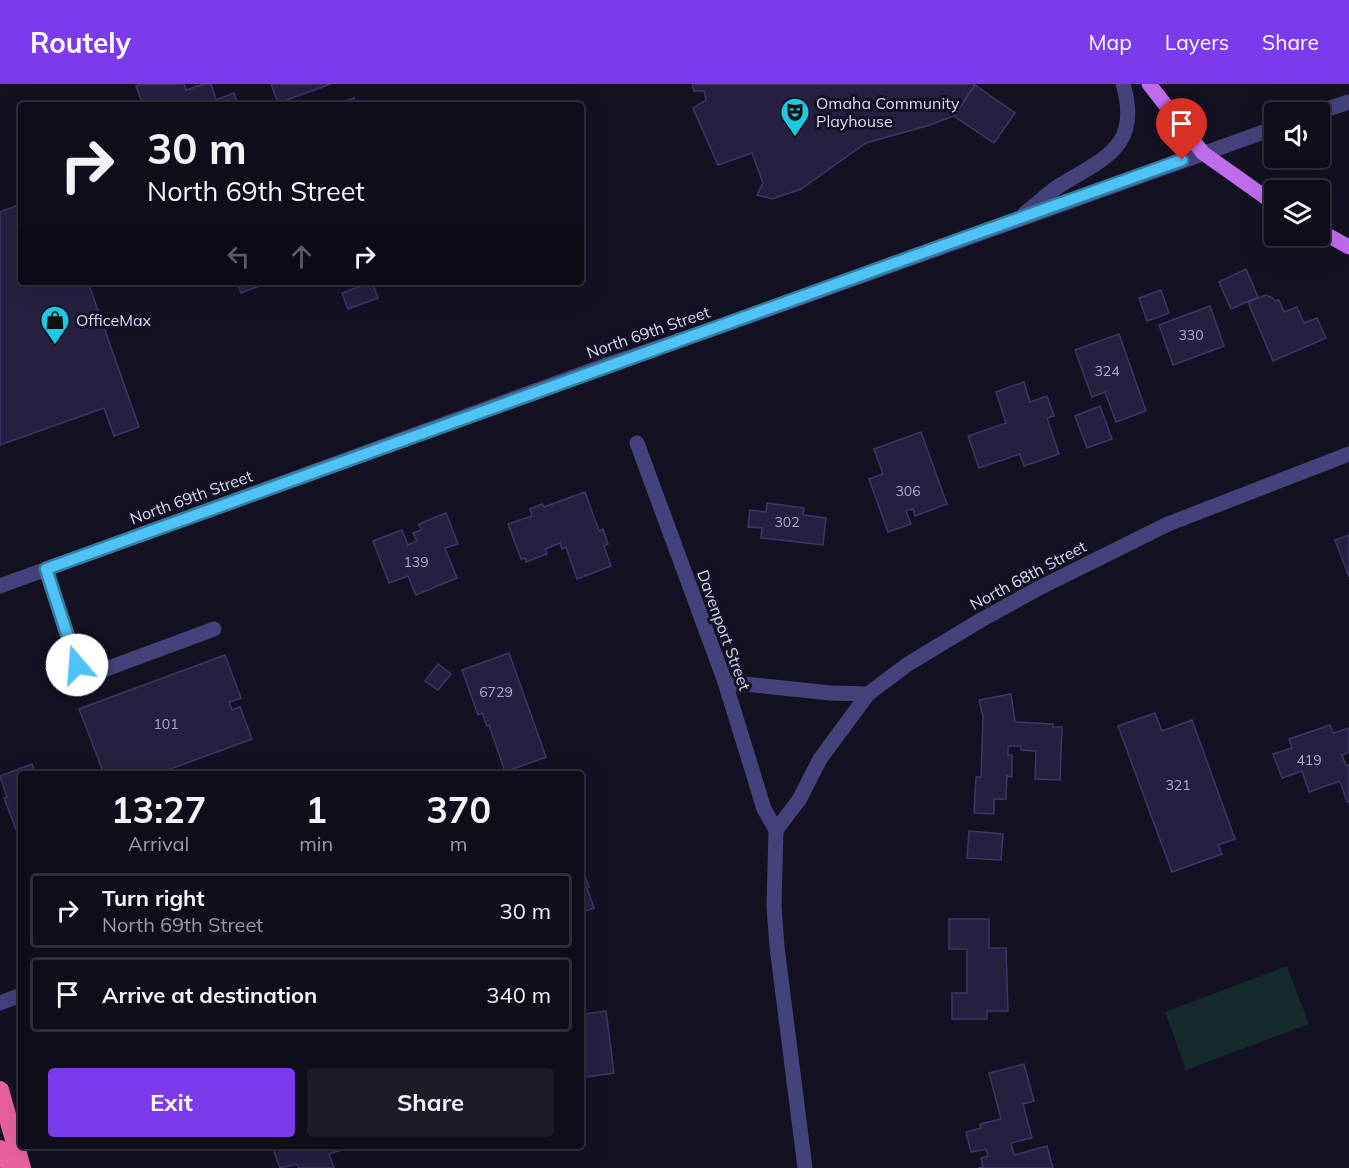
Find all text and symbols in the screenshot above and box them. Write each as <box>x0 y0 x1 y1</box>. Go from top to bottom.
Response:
text: Routely <box>30 25 131 60</box>
text: Map <box>1089 29 1132 55</box>
text: Layers <box>1165 29 1229 55</box>
text: Share <box>1262 29 1319 55</box>
place label: Omaha Community Playhouse <box>816 93 960 131</box>
theatre icon: Omaha Community Playhouse <box>779 96 811 138</box>
pin <box>1156 98 1207 160</box>
map controls <box>1264 102 1330 246</box>
button: sound <box>1264 102 1330 168</box>
icon: arrive <box>1165 107 1198 140</box>
text: 30 m <box>147 122 247 175</box>
icon: right <box>48 126 126 204</box>
text: North 69th Street <box>147 174 365 208</box>
button: layers <box>1264 180 1330 246</box>
icon: left <box>222 240 255 273</box>
icon: ahead <box>285 240 318 273</box>
icon: right <box>348 240 381 273</box>
street label: North 69th Street <box>584 301 713 362</box>
shop icon: OfficeMax <box>39 304 71 346</box>
place label: OfficeMax <box>76 310 151 330</box>
house number: 330 <box>1178 326 1204 344</box>
house number: 324 <box>1094 362 1120 380</box>
street label: North 69th Street <box>127 465 255 528</box>
house number: 306 <box>895 482 921 500</box>
house number: 302 <box>774 513 800 531</box>
street label: North 68th Street <box>966 536 1090 614</box>
house number: 139 <box>403 553 429 571</box>
street label: Davenport Street <box>693 567 755 693</box>
position arrow <box>45 633 109 697</box>
house number: 6729 <box>479 683 513 701</box>
house number: 101 <box>153 715 179 733</box>
house number: 419 <box>1296 751 1322 769</box>
house number: 321 <box>1165 776 1191 794</box>
text: 13:27 <box>111 787 206 832</box>
text: 1 <box>305 787 327 832</box>
text: 370 <box>426 787 491 832</box>
text: Arrival <box>128 831 189 856</box>
text: min <box>299 831 333 856</box>
text: m <box>450 831 467 856</box>
text: Turn right <box>102 884 205 912</box>
icon: right <box>51 894 84 927</box>
text: 30 m <box>500 897 551 925</box>
text: North 69th Street <box>102 912 263 937</box>
icon: arrive <box>51 978 84 1011</box>
text: Arrive at destination <box>102 981 317 1009</box>
text: 340 m <box>486 981 551 1009</box>
button: Exit <box>48 1068 295 1137</box>
button: Share <box>307 1068 554 1137</box>

